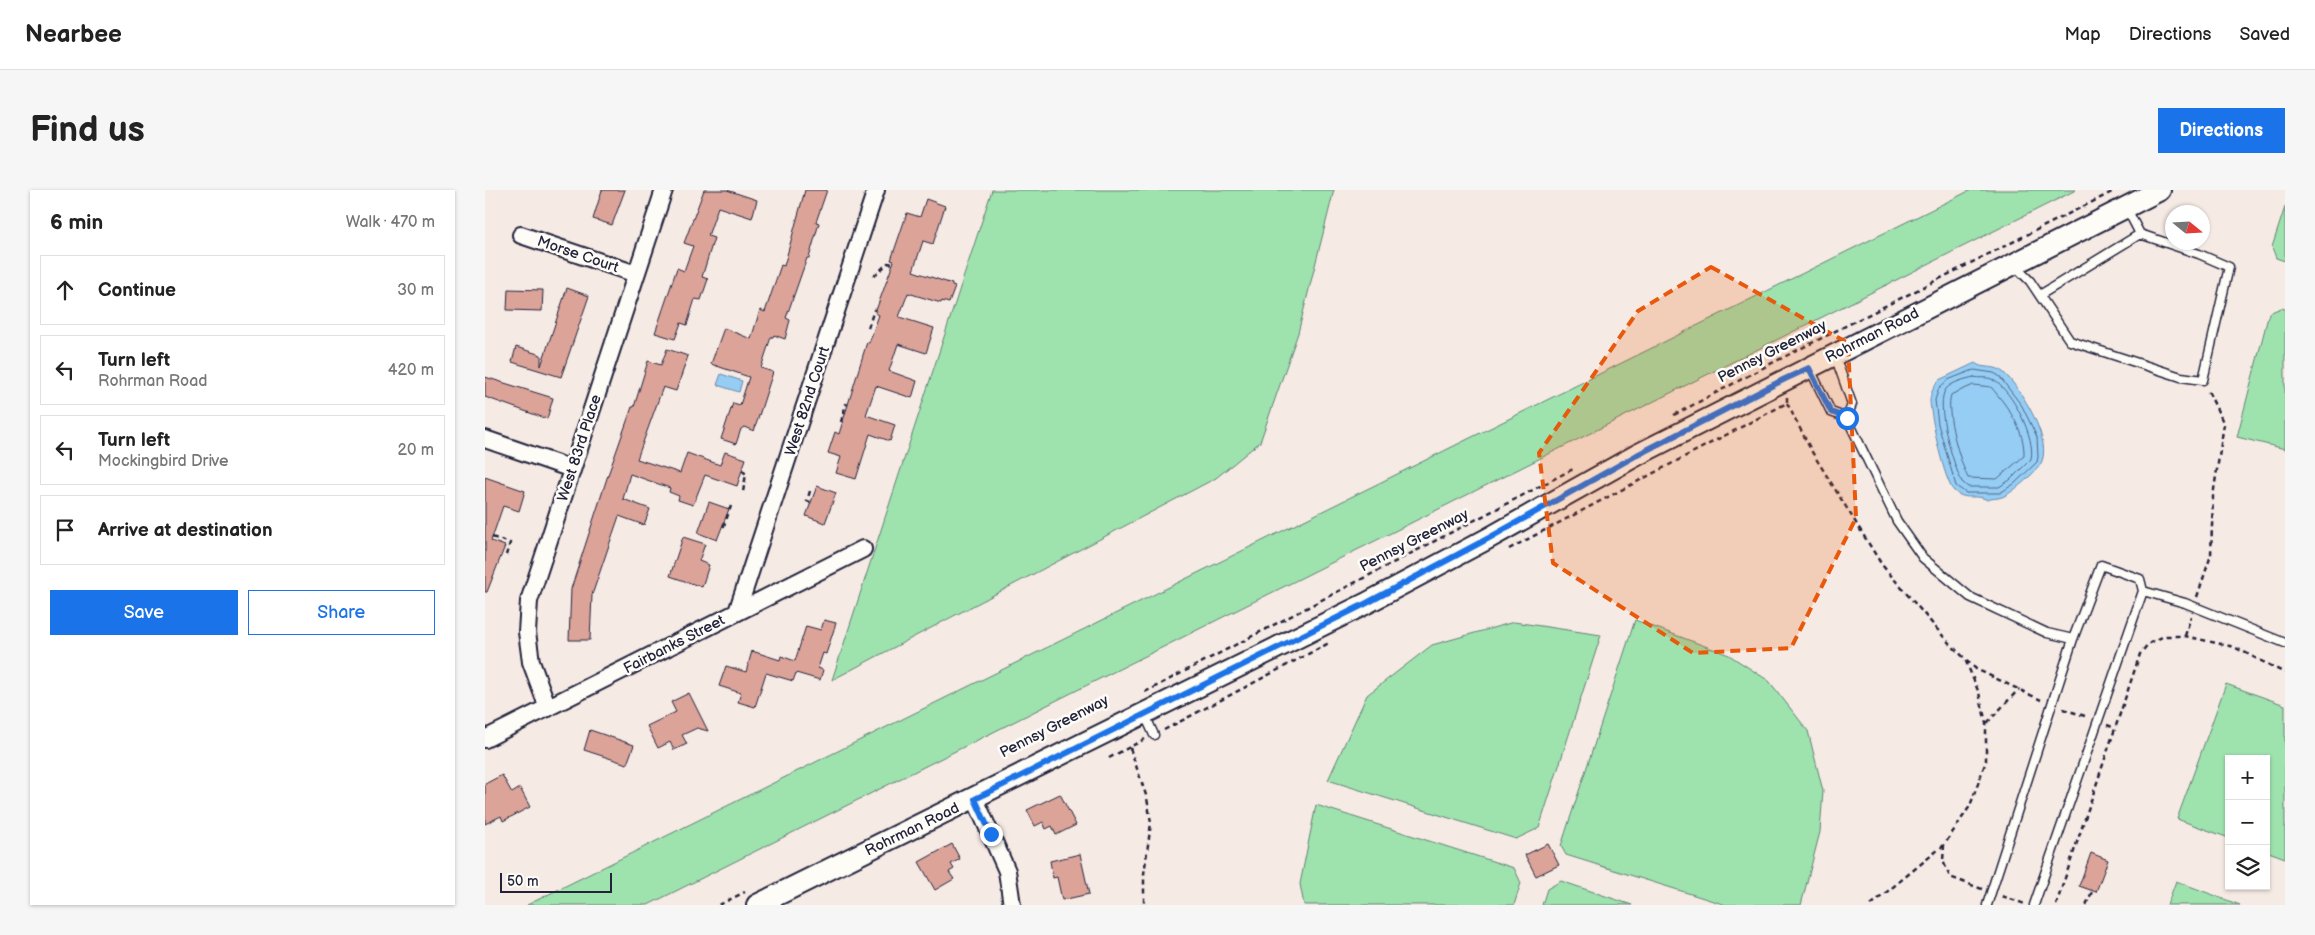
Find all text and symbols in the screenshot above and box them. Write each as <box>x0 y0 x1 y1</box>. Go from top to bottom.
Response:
text: Nearbee <box>25 20 122 49</box>
text: Map <box>2065 24 2101 45</box>
text: Directions <box>2129 24 2211 45</box>
text: Saved <box>2239 24 2290 45</box>
button: Directions <box>2158 108 2285 153</box>
text: Find us <box>30 109 145 152</box>
north arrow <box>2165 205 2210 250</box>
text: 6 min <box>50 210 103 235</box>
text: Walk · 470 m <box>346 213 435 232</box>
street label: Morse Court <box>535 232 621 277</box>
icon: ahead <box>51 276 79 304</box>
text: Continue <box>98 279 176 302</box>
text: 30 m <box>397 281 434 300</box>
street label: Rohrman Road <box>1822 304 1922 367</box>
street label: Pennsy Greenway <box>1715 316 1830 387</box>
street label: West 82nd Court <box>781 344 834 458</box>
text: Turn left <box>98 349 170 372</box>
icon: left <box>51 356 79 384</box>
text: 420 m <box>388 361 434 380</box>
text: Rohrman Road <box>98 372 207 391</box>
street label: West 83rd Place <box>553 392 606 504</box>
route start <box>1836 407 1859 430</box>
text: Turn left <box>98 429 170 452</box>
icon: left <box>51 436 79 464</box>
text: 20 m <box>398 441 434 460</box>
text: Mockingbird Drive <box>98 452 229 471</box>
street label: Pennsy Greenway <box>1357 505 1472 576</box>
icon: arrive <box>51 516 79 544</box>
text: Arrive at destination <box>98 519 273 542</box>
button: Save <box>50 590 238 635</box>
button: Share <box>248 590 435 635</box>
street label: Fairbanks Street <box>620 611 728 678</box>
street label: Pennsy Greenway <box>997 691 1112 762</box>
map controls <box>2225 755 2270 890</box>
button: + <box>2225 755 2270 800</box>
street label: Rohrman Road <box>862 798 962 860</box>
button: − <box>2225 800 2270 845</box>
route end <box>980 823 1003 846</box>
button: layers <box>2225 845 2270 890</box>
scale bar <box>500 870 613 893</box>
text: 50 m <box>507 873 539 890</box>

